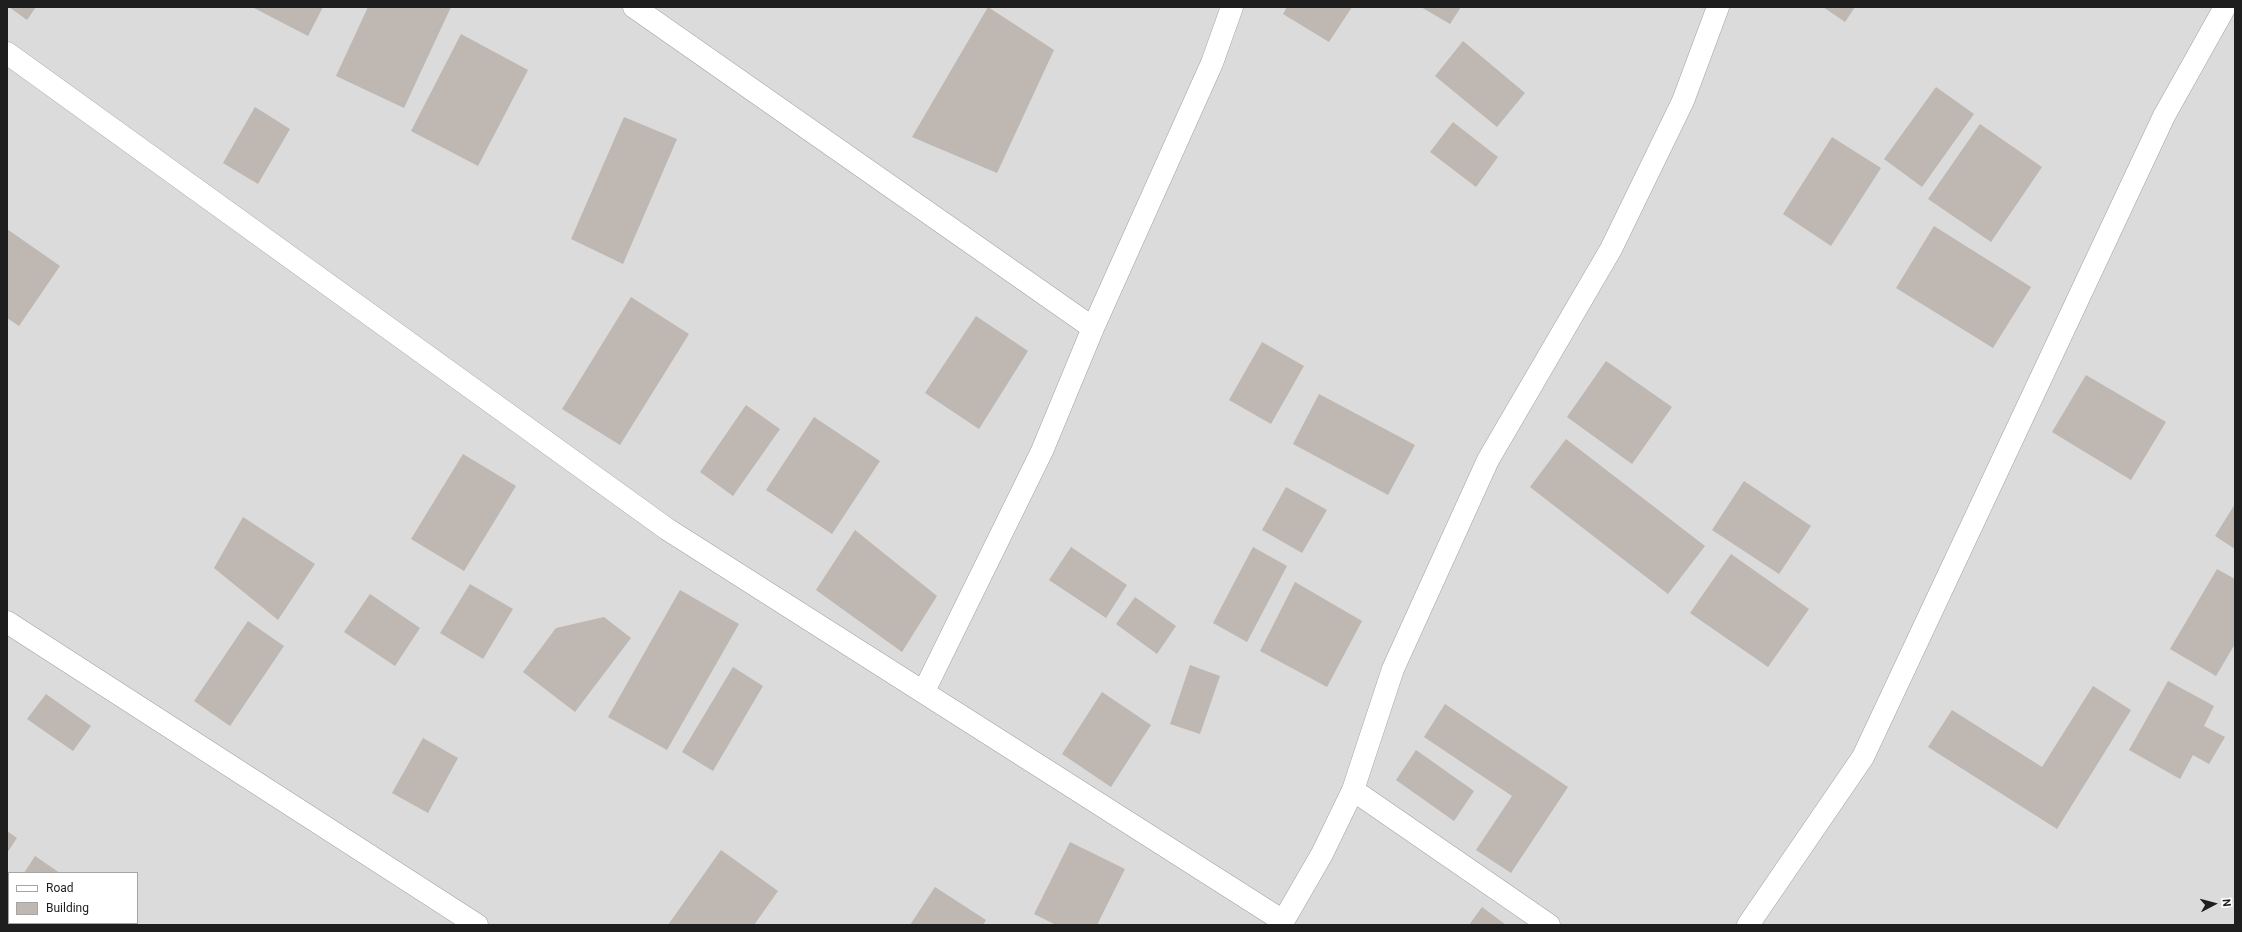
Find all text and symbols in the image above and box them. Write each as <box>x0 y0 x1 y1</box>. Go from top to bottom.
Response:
legend <box>8 872 138 924</box>
text: Road <box>46 881 74 895</box>
north arrow <box>2194 884 2234 924</box>
text: N <box>2220 898 2233 907</box>
text: Building <box>46 901 89 915</box>

